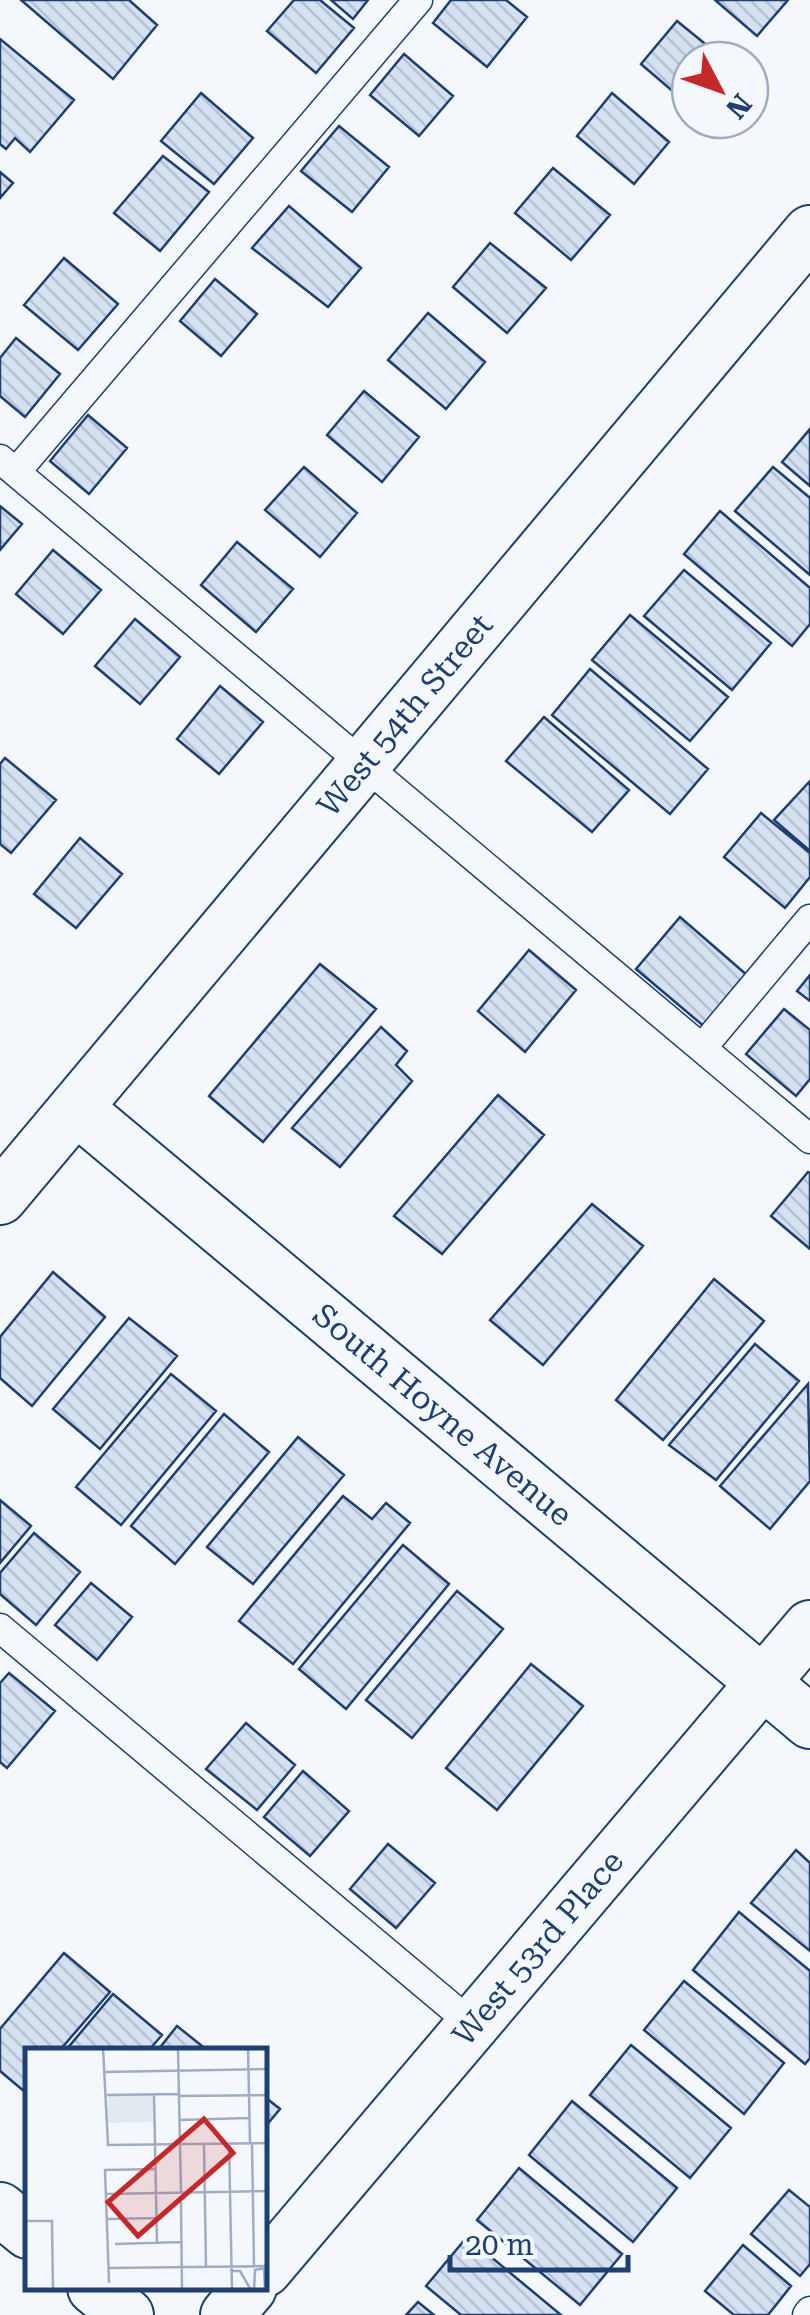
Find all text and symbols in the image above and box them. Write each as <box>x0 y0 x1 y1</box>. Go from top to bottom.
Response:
north arrow <box>670 40 770 140</box>
text: N <box>719 87 758 125</box>
street label: West 54th Street <box>309 606 500 824</box>
street label: South Hoyne Avenue <box>305 1295 580 1534</box>
street label: West 53rd Place <box>444 1843 631 2053</box>
inset map <box>25 2048 268 2290</box>
scale bar <box>450 2210 628 2272</box>
text: 20 m <box>465 2227 534 2262</box>

